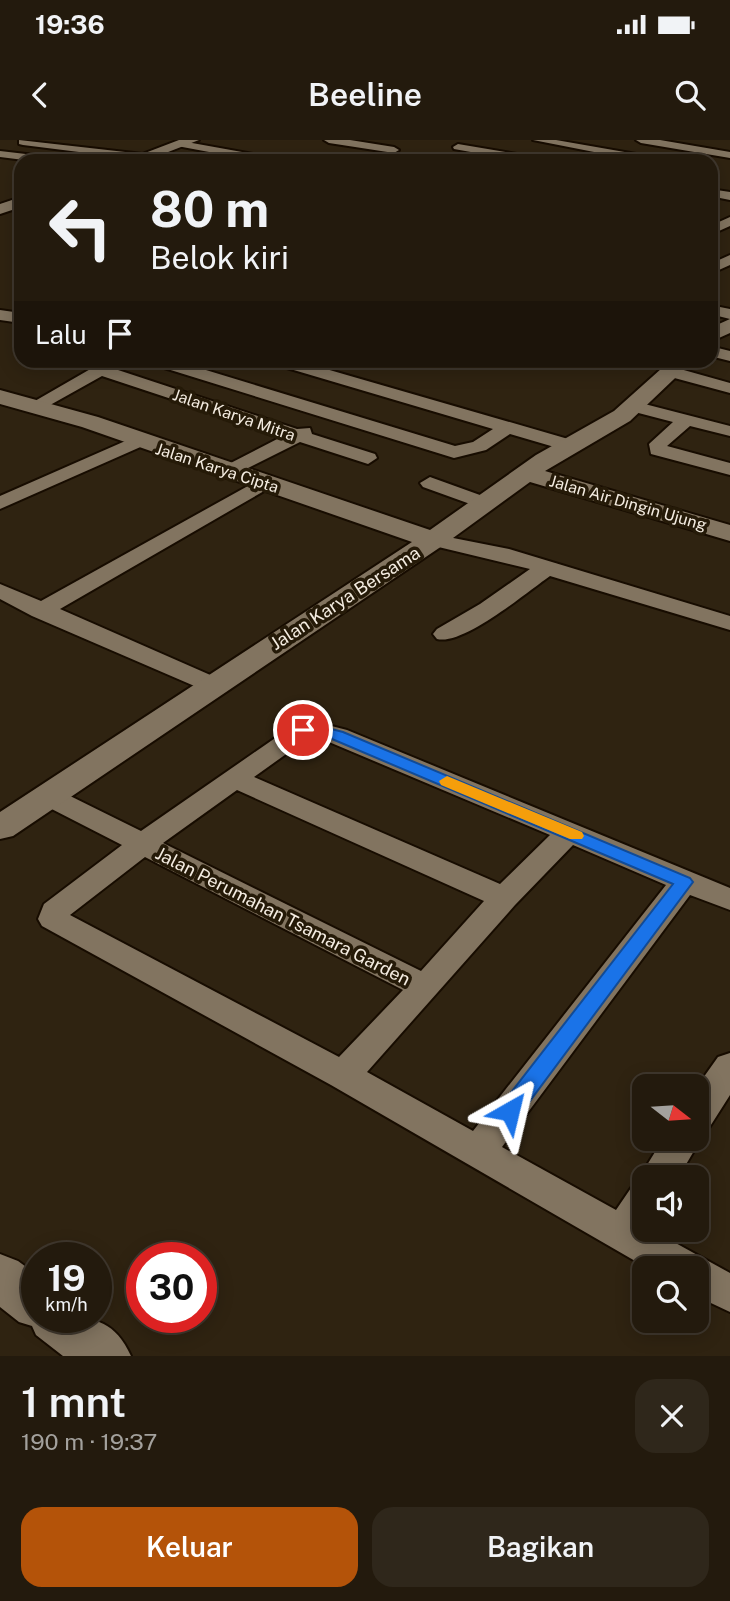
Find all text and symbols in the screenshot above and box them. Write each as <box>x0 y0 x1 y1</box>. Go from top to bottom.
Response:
text: 19:36 <box>35 9 105 40</box>
icon: back <box>21 76 59 114</box>
text: Beeline <box>308 76 422 113</box>
icon: search <box>671 76 709 114</box>
text: 80 m <box>150 180 269 238</box>
icon: left <box>35 182 126 273</box>
text: Belok kiri <box>150 239 289 276</box>
icon: arrive <box>101 315 139 353</box>
text: Lalu <box>35 319 87 350</box>
street label: Jalan Karya Mitra <box>170 385 298 445</box>
street label: Jalan Karya Cipta <box>153 439 281 497</box>
street label: Jalan Air Dingin Ujung <box>547 471 709 535</box>
street label: Jalan Karya Bersama <box>266 542 424 654</box>
pin <box>273 700 333 760</box>
icon: arrive <box>284 711 322 749</box>
street label: Jalan Perumahan Tsamara Garden <box>152 842 414 990</box>
position arrow <box>473 1074 547 1148</box>
north arrow <box>632 1074 709 1152</box>
map controls <box>632 1074 709 1333</box>
button: sound <box>632 1165 709 1242</box>
speed limit sign: 30 <box>126 1242 217 1333</box>
button: search <box>632 1256 709 1333</box>
text: 19 <box>47 1258 86 1299</box>
text: km/h <box>45 1294 88 1315</box>
text: 1 mnt <box>21 1377 126 1426</box>
button: close <box>635 1379 709 1453</box>
text: 190 m · 19:37 <box>21 1428 157 1455</box>
button: Keluar <box>21 1507 358 1587</box>
button: Bagikan <box>372 1507 709 1587</box>

